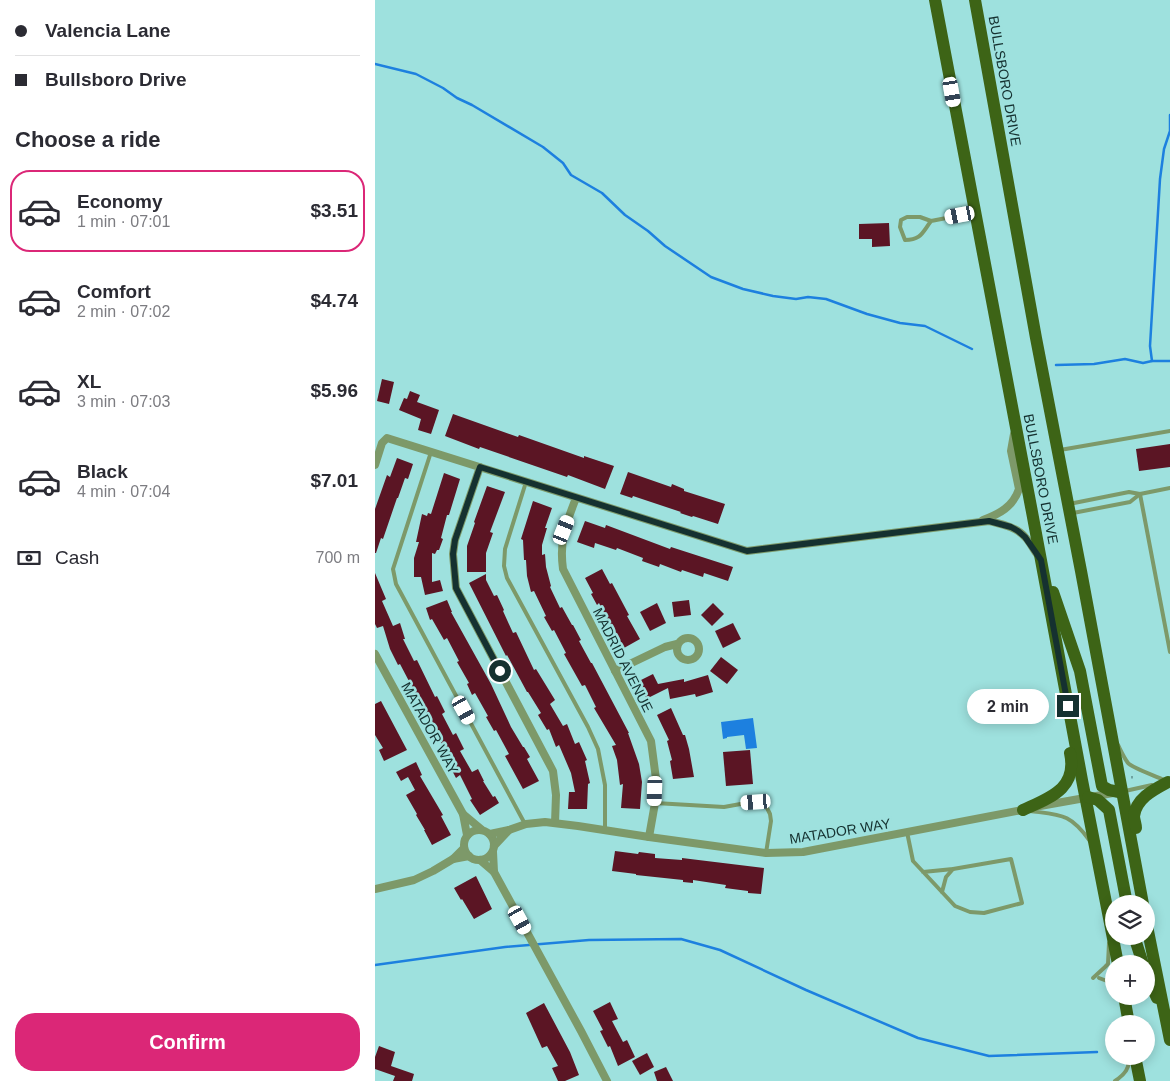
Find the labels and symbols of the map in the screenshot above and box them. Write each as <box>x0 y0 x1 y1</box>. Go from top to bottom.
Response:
street label: BULLSBORO DRIVE <box>986 14 1024 148</box>
car <box>942 76 961 108</box>
car <box>943 205 976 225</box>
street label: BULLSBORO DRIVE <box>1021 413 1061 545</box>
car <box>551 513 576 547</box>
street label: MADRID AVENUE <box>590 605 656 715</box>
route start <box>489 660 511 682</box>
street label: MATADOR WAY <box>398 679 462 777</box>
callout: 2 min <box>968 688 1051 724</box>
car <box>450 693 477 727</box>
route end <box>1057 695 1079 717</box>
car <box>646 776 663 806</box>
car <box>740 793 771 811</box>
street label: MATADOR WAY <box>788 815 892 847</box>
car <box>506 903 533 937</box>

